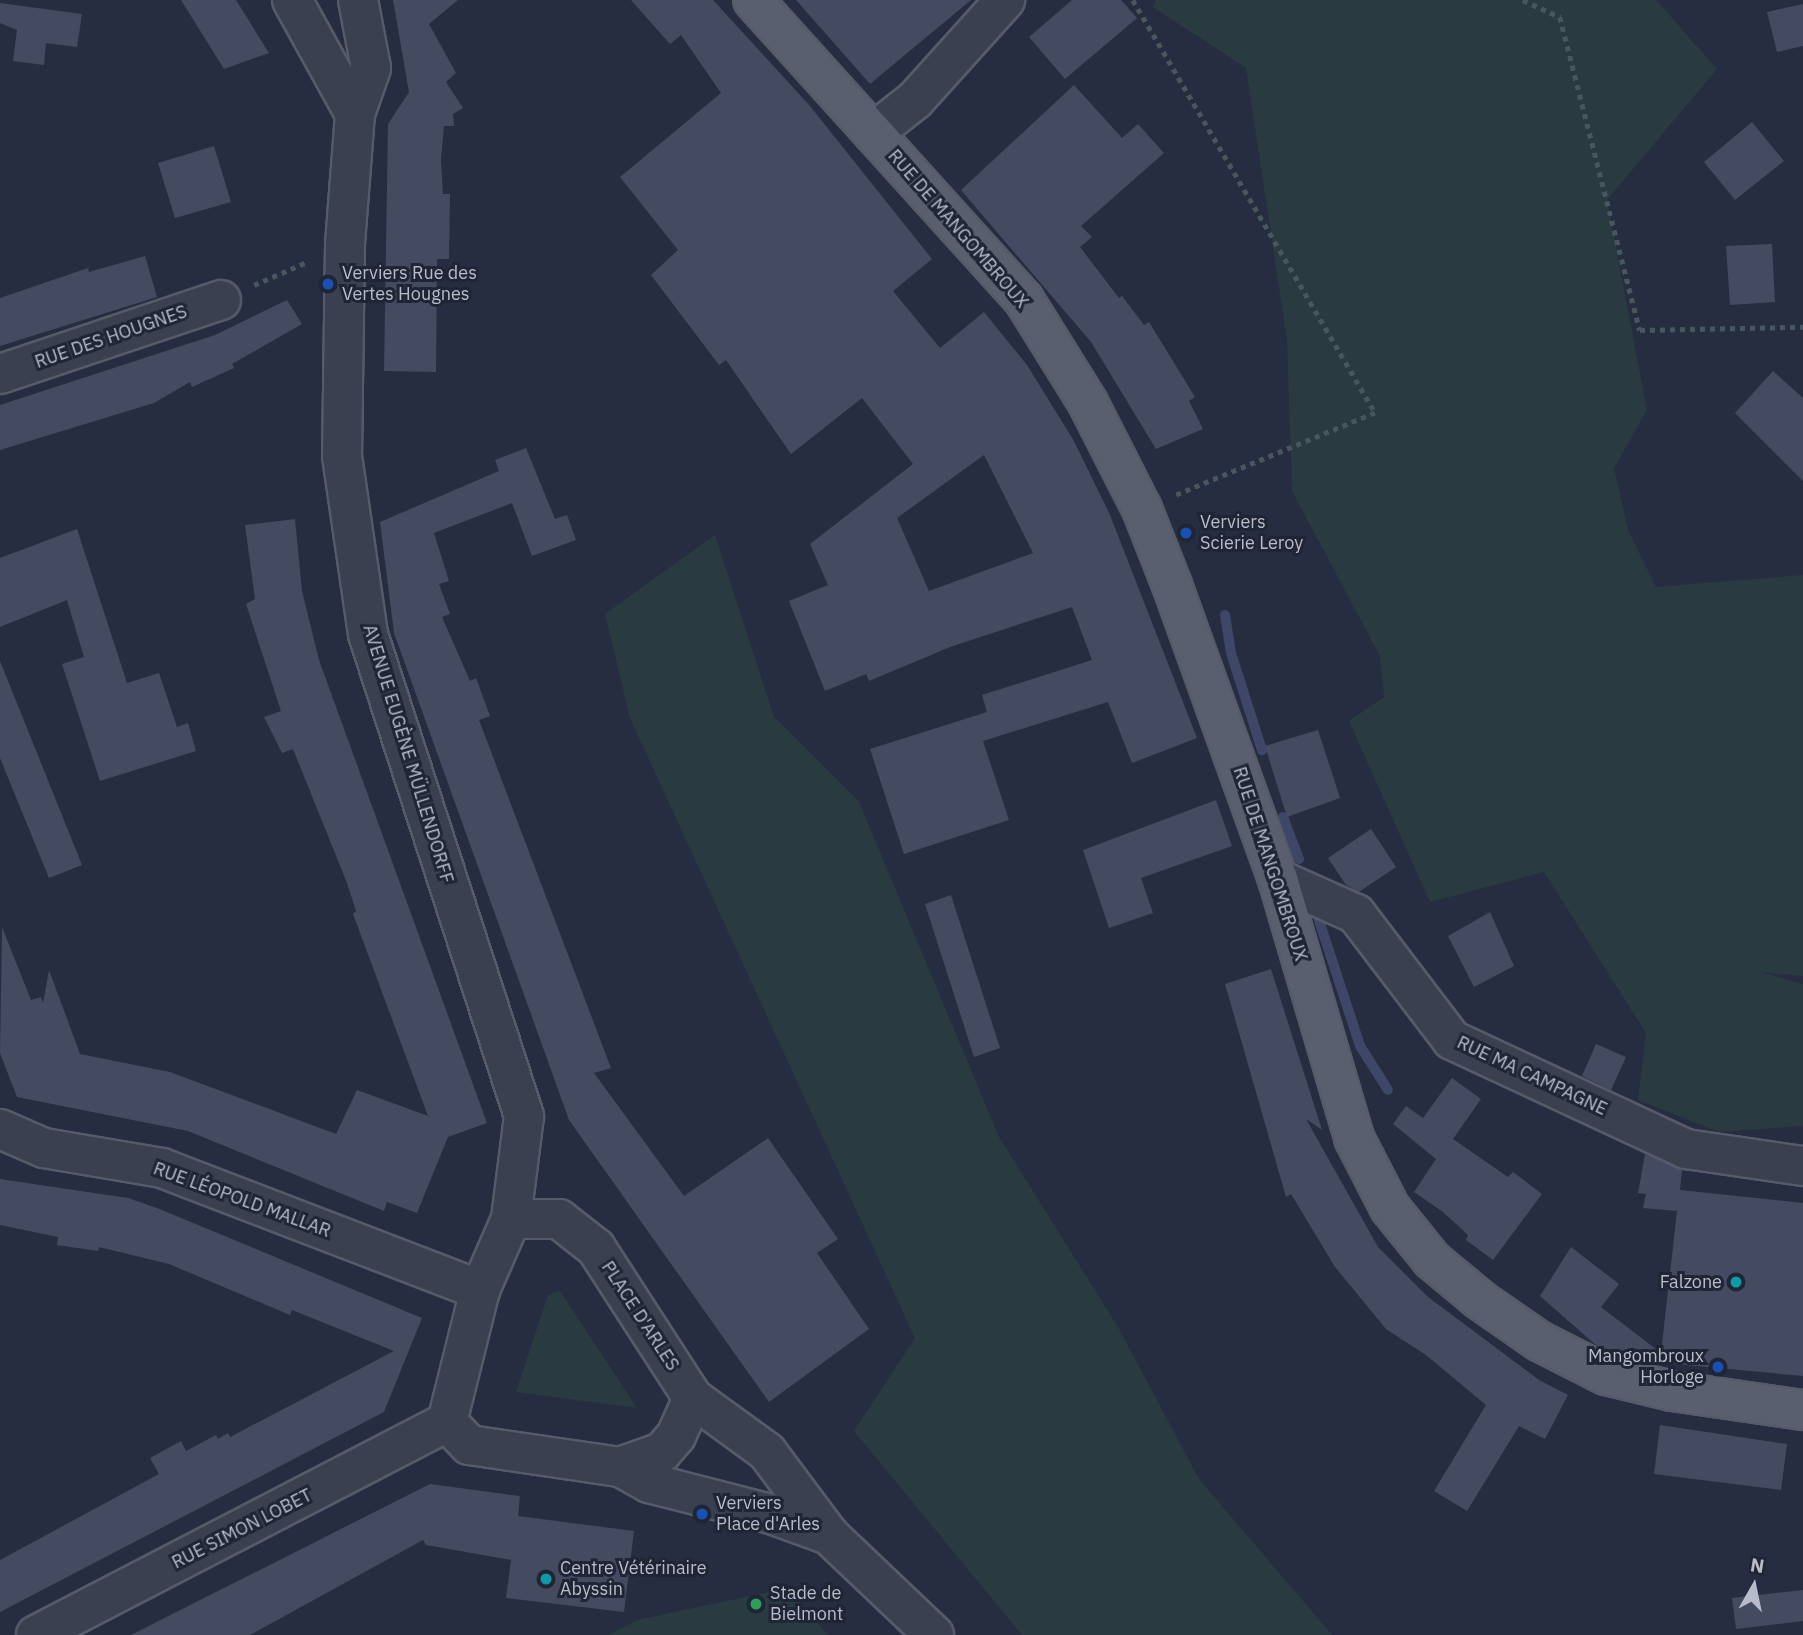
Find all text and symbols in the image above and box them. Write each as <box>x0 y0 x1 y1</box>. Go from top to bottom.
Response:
street label: RUE DE MANGOMBROUX <box>883 145 1033 313</box>
place label: Verviers Rue des Vertes Hougnes <box>342 263 477 306</box>
marker: Verviers Rue des Vertes Hougnes <box>320 276 336 292</box>
street label: RUE DES HOUGNES <box>32 301 190 373</box>
place label: Verviers Scierie Leroy <box>1200 512 1303 554</box>
marker: Verviers Scierie Leroy <box>1178 525 1194 541</box>
street label: AVENUE EUGÈNE MÜLLENDORFF <box>358 622 458 886</box>
street label: RUE DE MANGOMBROUX <box>1228 764 1312 964</box>
street label: RUE MA CAMPAGNE <box>1454 1032 1610 1120</box>
street label: RUE LÉOPOLD MALLAR <box>150 1158 334 1242</box>
street label: PLACE D'ARLES <box>597 1257 683 1375</box>
place label: Falzone <box>1660 1271 1722 1293</box>
marker: Falzone <box>1728 1274 1744 1290</box>
place label: Mangombroux Horloge <box>1588 1346 1704 1388</box>
marker: Mangombroux Horloge <box>1710 1359 1726 1375</box>
street label: RUE SIMON LOBET <box>168 1484 316 1574</box>
place label: Verviers Place d'Arles <box>716 1493 820 1536</box>
marker: Verviers Place d'Arles <box>694 1506 710 1522</box>
north arrow <box>1719 1551 1789 1621</box>
text: N <box>1749 1552 1766 1578</box>
place label: Centre Vétérinaire Abyssin <box>560 1558 707 1600</box>
marker: Centre Vétérinaire Abyssin <box>538 1571 554 1587</box>
place label: Stade de Bielmont <box>770 1583 843 1626</box>
marker: Stade de Bielmont <box>748 1596 764 1612</box>

